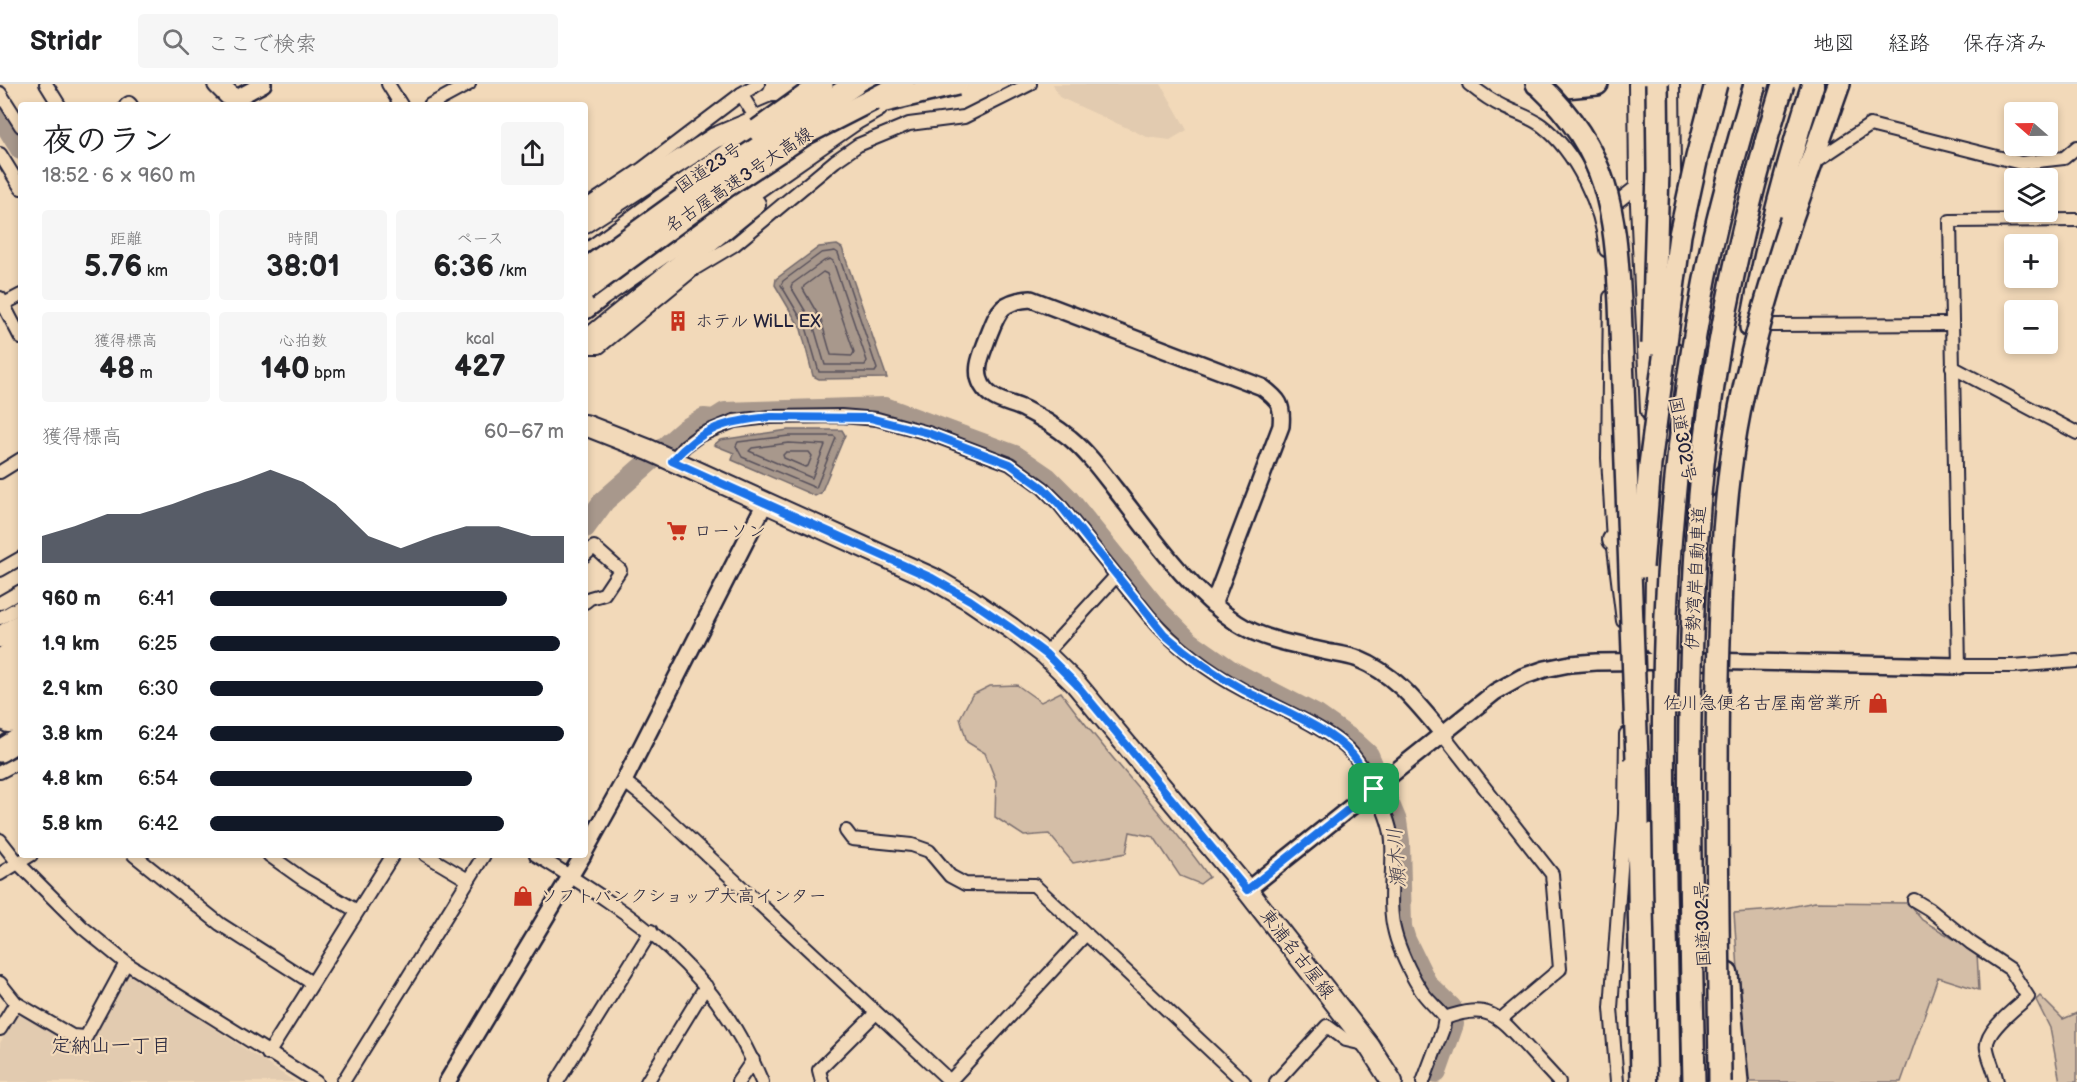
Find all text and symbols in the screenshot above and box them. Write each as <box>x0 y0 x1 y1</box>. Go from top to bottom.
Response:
search box <box>138 14 558 68</box>
text: Stridr <box>30 25 102 58</box>
icon: search <box>159 25 192 58</box>
text: ここで検索 <box>207 31 317 58</box>
text: 地図 <box>1813 31 1855 56</box>
text: 経路 <box>1888 31 1930 56</box>
text: 保存済み <box>1963 31 2047 56</box>
north arrow <box>2004 102 2058 156</box>
map controls <box>2004 102 2058 354</box>
text: 夜のラン <box>42 121 174 161</box>
button: share <box>501 122 564 185</box>
street label: 名古屋高速3号大高線 <box>661 123 817 237</box>
street label: 国道23号 <box>672 138 746 198</box>
text: 18:52 · 6 × 960 m <box>42 164 196 188</box>
button: layers <box>2004 168 2058 222</box>
text: 距離 <box>110 230 142 249</box>
text: 時間 <box>287 230 319 249</box>
text: ペース <box>456 230 504 249</box>
button: + <box>2004 234 2058 288</box>
text: 5.76 <box>84 249 143 285</box>
text: 38:01 <box>266 249 340 285</box>
text: 6:36 <box>433 249 494 285</box>
text: km <box>143 262 168 281</box>
text: /km <box>494 262 527 281</box>
button: − <box>2004 300 2058 354</box>
building icon: ホテル WiLL EX <box>666 309 690 333</box>
place label: ホテル WiLL EX <box>695 311 821 332</box>
text: kcal <box>466 330 494 349</box>
text: 獲得標高 <box>94 332 158 351</box>
text: 心拍数 <box>279 332 327 351</box>
text: 427 <box>454 349 506 385</box>
text: 48 <box>99 351 135 387</box>
text: 140 <box>261 351 310 387</box>
text: m <box>135 364 153 383</box>
text: bpm <box>310 364 345 383</box>
street label: 国道302号 <box>1664 395 1700 483</box>
text: 60–67 m <box>484 420 564 444</box>
text: 獲得標高 <box>42 425 122 449</box>
street label: 伊勢湾岸自動車道 <box>1682 506 1710 650</box>
supermarket icon: ローソン <box>665 519 689 543</box>
place label: ローソン <box>694 521 766 542</box>
text: 960 m <box>42 587 101 611</box>
text: 6:41 <box>138 587 174 611</box>
text: 1.9 km <box>42 632 99 656</box>
text: 6:25 <box>138 632 178 656</box>
text: 2.9 km <box>42 677 103 701</box>
text: 6:30 <box>138 677 178 701</box>
shop icon: 佐川急便名古屋南営業所 <box>1866 691 1890 715</box>
place label: 佐川急便名古屋南営業所 <box>1663 693 1861 714</box>
text: 3.8 km <box>42 722 103 746</box>
text: 6:24 <box>138 722 178 746</box>
pin <box>1348 763 1399 814</box>
text: 4.8 km <box>42 767 103 791</box>
text: 6:54 <box>138 767 178 791</box>
icon: arrive <box>1357 772 1390 805</box>
text: 5.8 km <box>42 812 103 836</box>
text: 6:42 <box>138 812 178 836</box>
water label: 瀬木川 <box>1383 827 1411 889</box>
street label: 国道302号 <box>1691 881 1715 967</box>
shop icon: ソフトバンクショップ大高インター <box>511 884 535 908</box>
place label: ソフトバンクショップ大高インター <box>540 886 827 907</box>
street label: 東浦名古屋線 <box>1255 905 1339 1003</box>
district label: 定納山一丁目 <box>51 1034 171 1058</box>

